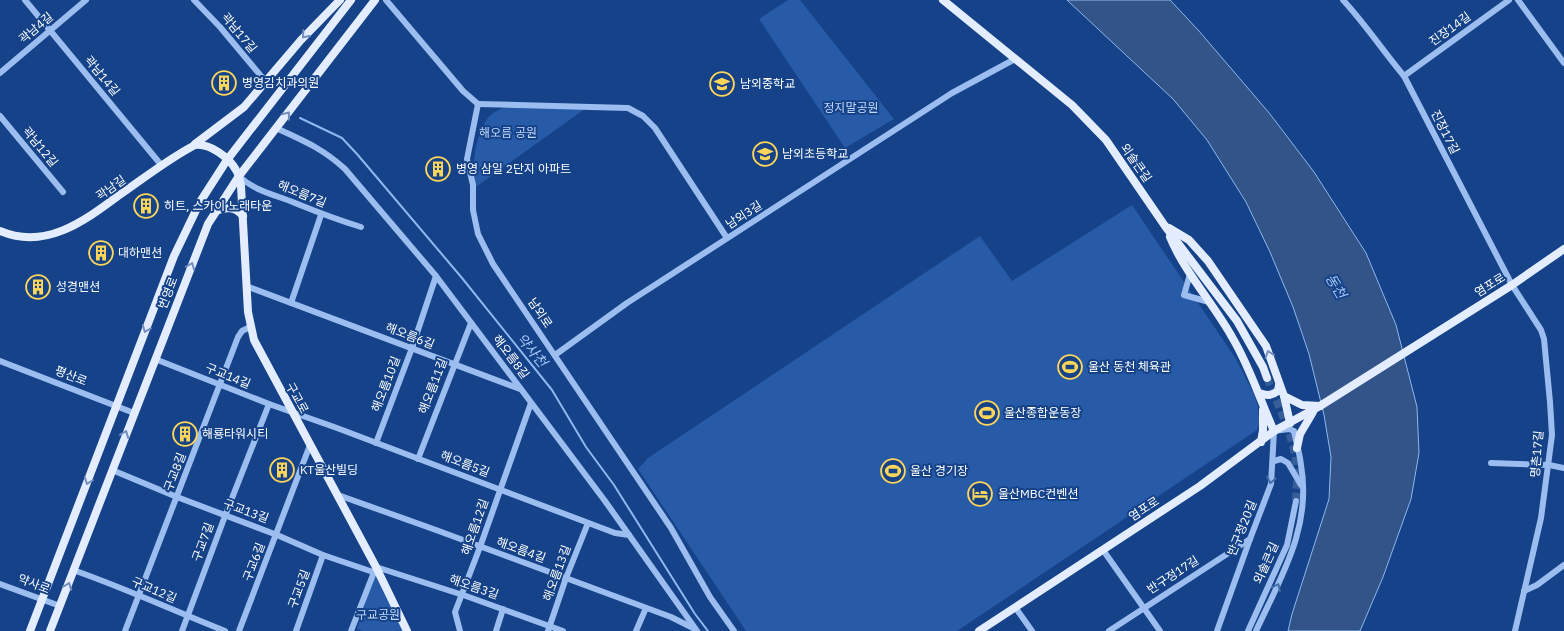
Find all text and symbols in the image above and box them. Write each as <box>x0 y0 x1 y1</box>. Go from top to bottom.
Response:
street label: 곽남4길 <box>15 9 56 46</box>
street label: 진장14길 <box>1426 9 1473 49</box>
street label: 곽남17길 <box>218 10 260 56</box>
one-way arrow <box>302 29 311 38</box>
street label: 곽남14길 <box>81 53 123 99</box>
building icon: 병영김치과의원 <box>211 70 237 96</box>
school or university icon: 남외중학교 <box>709 71 735 97</box>
place label: 병영김치과의원 <box>242 75 319 90</box>
place label: 남외중학교 <box>740 76 795 91</box>
park label: 정지말공원 <box>823 100 879 115</box>
street label: 진장17길 <box>1428 107 1463 156</box>
one-way arrow <box>281 112 289 121</box>
street label: 곽남12길 <box>19 124 61 170</box>
park label: 해오름 공원 <box>479 125 537 140</box>
street label: 외솔큰길 <box>1118 140 1155 185</box>
school or university icon: 남외초등학교 <box>752 141 778 167</box>
place label: 남외초등학교 <box>782 146 848 161</box>
building icon: 병영 삼일 2단지 아파트 <box>425 156 451 182</box>
place label: 병영 삼일 2단지 아파트 <box>456 161 571 176</box>
street label: 곽남길 <box>93 172 129 203</box>
street label: 해오름7길 <box>276 177 329 210</box>
building icon: 히트, 스카이 노래타운 <box>133 193 159 219</box>
street label: 남외3길 <box>723 197 765 232</box>
place label: 히트, 스카이 노래타운 <box>164 198 272 213</box>
building icon: 대하맨션 <box>88 240 114 266</box>
place label: 대하맨션 <box>118 245 162 260</box>
one-way arrow <box>185 262 195 271</box>
street label: 염포로 <box>1472 269 1508 300</box>
water label: 동천 <box>1322 270 1351 303</box>
building icon: 성경맨션 <box>25 274 51 300</box>
street label: 번영로 <box>155 275 180 311</box>
place label: 성경맨션 <box>56 279 100 294</box>
street label: 남외로 <box>525 295 556 331</box>
street label: 해오름6길 <box>384 319 437 352</box>
one-way arrow <box>142 324 152 333</box>
water label: 약사천 <box>513 329 552 371</box>
street label: 해오름8길 <box>490 332 533 382</box>
one-way arrow <box>1265 350 1275 359</box>
street label: 해오름10길 <box>368 354 403 414</box>
sports icon: 울산 동천 체육관 <box>1057 354 1083 380</box>
street label: 해오름11길 <box>415 356 450 416</box>
place label: 울산 동천 체육관 <box>1088 359 1171 374</box>
street label: 구교14길 <box>203 360 253 391</box>
street label: 평산로 <box>53 363 89 388</box>
street label: 구교로 <box>283 380 312 416</box>
sports icon: 울산종합운동장 <box>974 400 1000 426</box>
place label: 울산종합운동장 <box>1004 405 1081 420</box>
building icon: 해룡타워시티 <box>172 421 198 447</box>
place label: 해룡타워시티 <box>202 426 268 441</box>
one-way arrow <box>120 430 130 438</box>
street label: 명촌17길 <box>1527 430 1546 478</box>
street label: 해오름5길 <box>439 447 492 480</box>
street label: 구교8길 <box>160 450 189 493</box>
building icon: KT울산빌딩 <box>269 457 295 483</box>
sports icon: 울산 경기장 <box>880 458 906 484</box>
place label: KT울산빌딩 <box>300 462 358 477</box>
place label: 울산 경기장 <box>910 463 968 478</box>
one-way arrow <box>1267 475 1277 484</box>
one-way arrow <box>84 476 94 485</box>
hotel icon: 울산MBC컨벤션 <box>967 481 993 507</box>
place label: 울산MBC컨벤션 <box>998 486 1078 501</box>
street label: 염포로 <box>1126 493 1162 524</box>
street label: 구교13길 <box>221 495 271 526</box>
street label: 해오름12길 <box>458 497 491 557</box>
street label: 반구정20길 <box>1224 498 1259 558</box>
street label: 구교7길 <box>189 520 216 563</box>
street label: 해오름4길 <box>494 534 548 565</box>
street label: 구교6길 <box>239 540 268 583</box>
street label: 외솔큰길 <box>1250 540 1281 586</box>
street label: 해오름13길 <box>539 543 574 603</box>
street label: 반구정17길 <box>1144 552 1201 597</box>
street label: 구교5길 <box>285 567 312 610</box>
street label: 약사로 <box>16 571 52 596</box>
street label: 해오름3길 <box>447 571 501 602</box>
street label: 구교12길 <box>129 573 179 606</box>
one-way arrow <box>62 582 72 590</box>
one-way arrow <box>1270 583 1281 592</box>
park label: 구교공원 <box>356 607 400 622</box>

